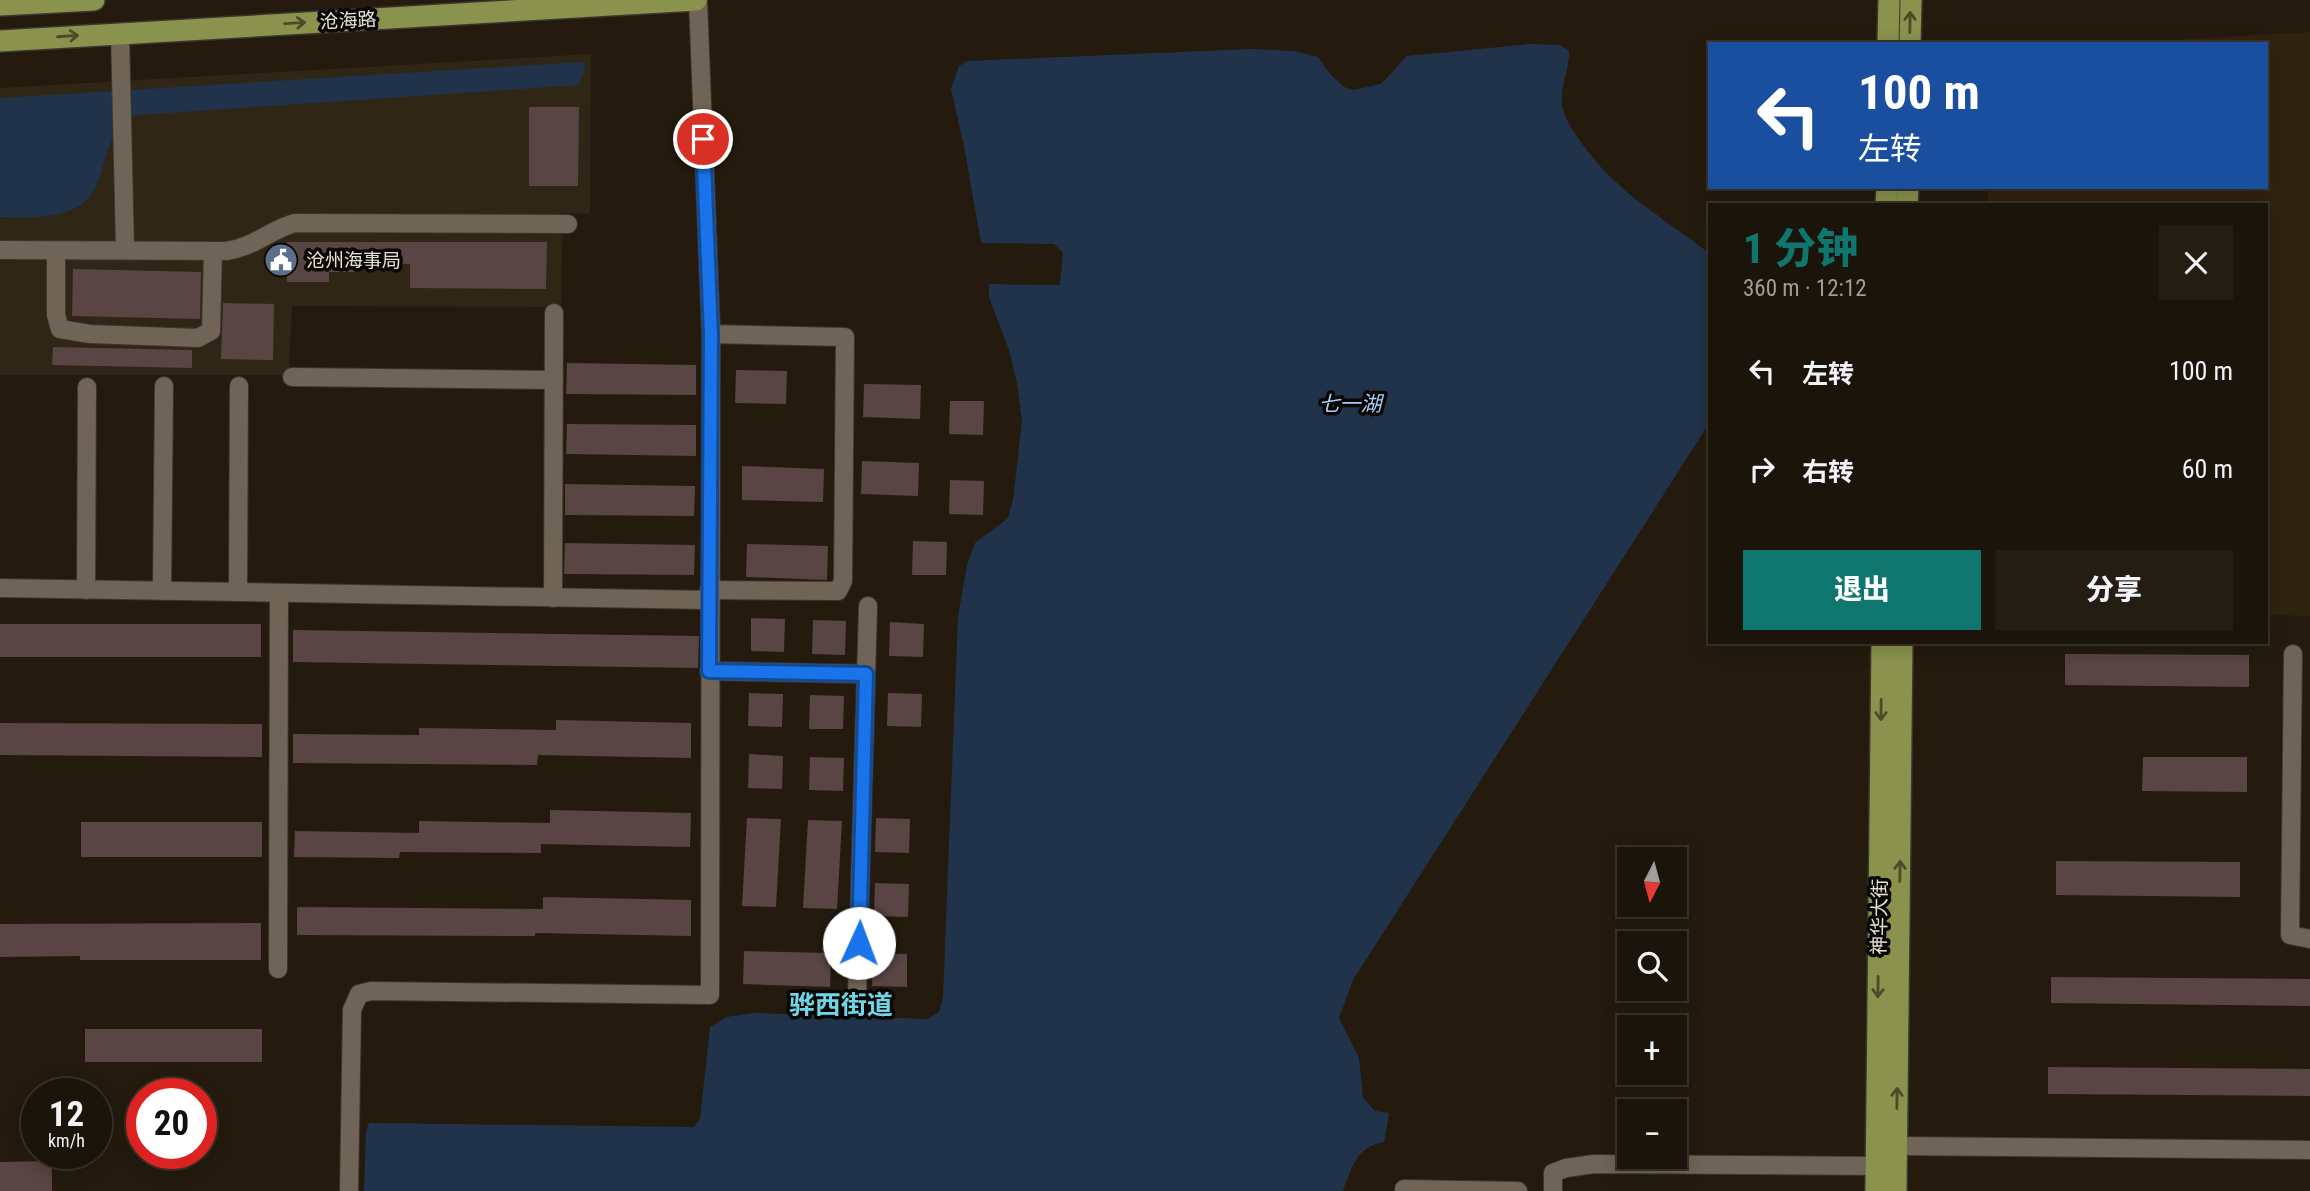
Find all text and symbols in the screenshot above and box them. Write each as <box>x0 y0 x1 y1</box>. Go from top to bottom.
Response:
street label: 沧海路 <box>319 8 377 33</box>
one-way arrow <box>1903 11 1917 34</box>
one-way arrow <box>283 16 306 29</box>
one-way arrow <box>56 29 79 42</box>
text: 100 m <box>1858 64 1980 121</box>
icon: left <box>1743 70 1834 161</box>
pin <box>673 109 733 169</box>
icon: arrive <box>684 120 722 158</box>
text: 左转 <box>1858 130 1922 168</box>
text: 1 分钟 <box>1743 224 1858 273</box>
button: close <box>2159 226 2233 300</box>
public building icon: 沧州海事局 <box>262 241 300 279</box>
place label: 沧州海事局 <box>306 249 401 272</box>
text: 360 m · 12:12 <box>1743 275 1867 302</box>
icon: left <box>1743 352 1781 390</box>
text: 100 m <box>2169 356 2233 386</box>
text: 左转 <box>1802 359 1854 389</box>
water label: 七一湖 <box>1319 392 1384 416</box>
icon: right <box>1743 450 1781 488</box>
text: 60 m <box>2182 454 2233 484</box>
text: 右转 <box>1802 457 1854 487</box>
button: 退出 <box>1743 550 1981 630</box>
button: 分享 <box>1995 550 2233 630</box>
one-way arrow <box>1874 699 1888 722</box>
north arrow <box>1617 847 1687 917</box>
map controls <box>1617 847 1687 1169</box>
one-way arrow <box>1893 860 1907 883</box>
street label: 神华大街 <box>1867 879 1892 955</box>
position arrow <box>822 906 896 980</box>
button: search <box>1617 931 1687 1001</box>
one-way arrow <box>1871 975 1885 998</box>
district label: 骅西街道 <box>789 990 893 1020</box>
button: + <box>1617 1015 1687 1085</box>
speed limit sign: 20 <box>126 1078 217 1169</box>
one-way arrow <box>1891 1087 1904 1110</box>
text: 12 <box>49 1094 84 1135</box>
button: − <box>1617 1099 1687 1169</box>
text: km/h <box>48 1130 85 1151</box>

